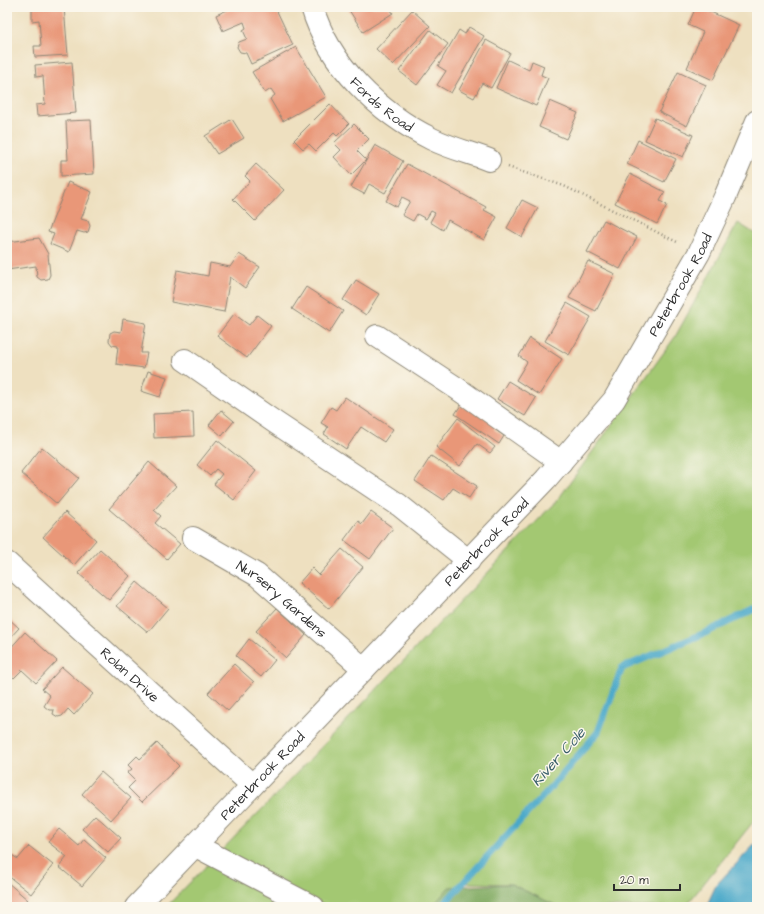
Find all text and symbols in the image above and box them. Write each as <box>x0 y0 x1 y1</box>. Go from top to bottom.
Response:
street label: Fords Road <box>345 73 417 138</box>
street label: Peterbrook Road <box>644 230 718 340</box>
street label: Peterbrook Road <box>440 494 534 591</box>
street label: Nursery Gardens <box>232 556 331 643</box>
street label: Rolan Drive <box>95 643 164 708</box>
water label: River Cole <box>526 723 591 791</box>
street label: Peterbrook Road <box>216 728 310 825</box>
scale bar <box>614 866 680 892</box>
text: 20 m <box>620 872 649 889</box>

